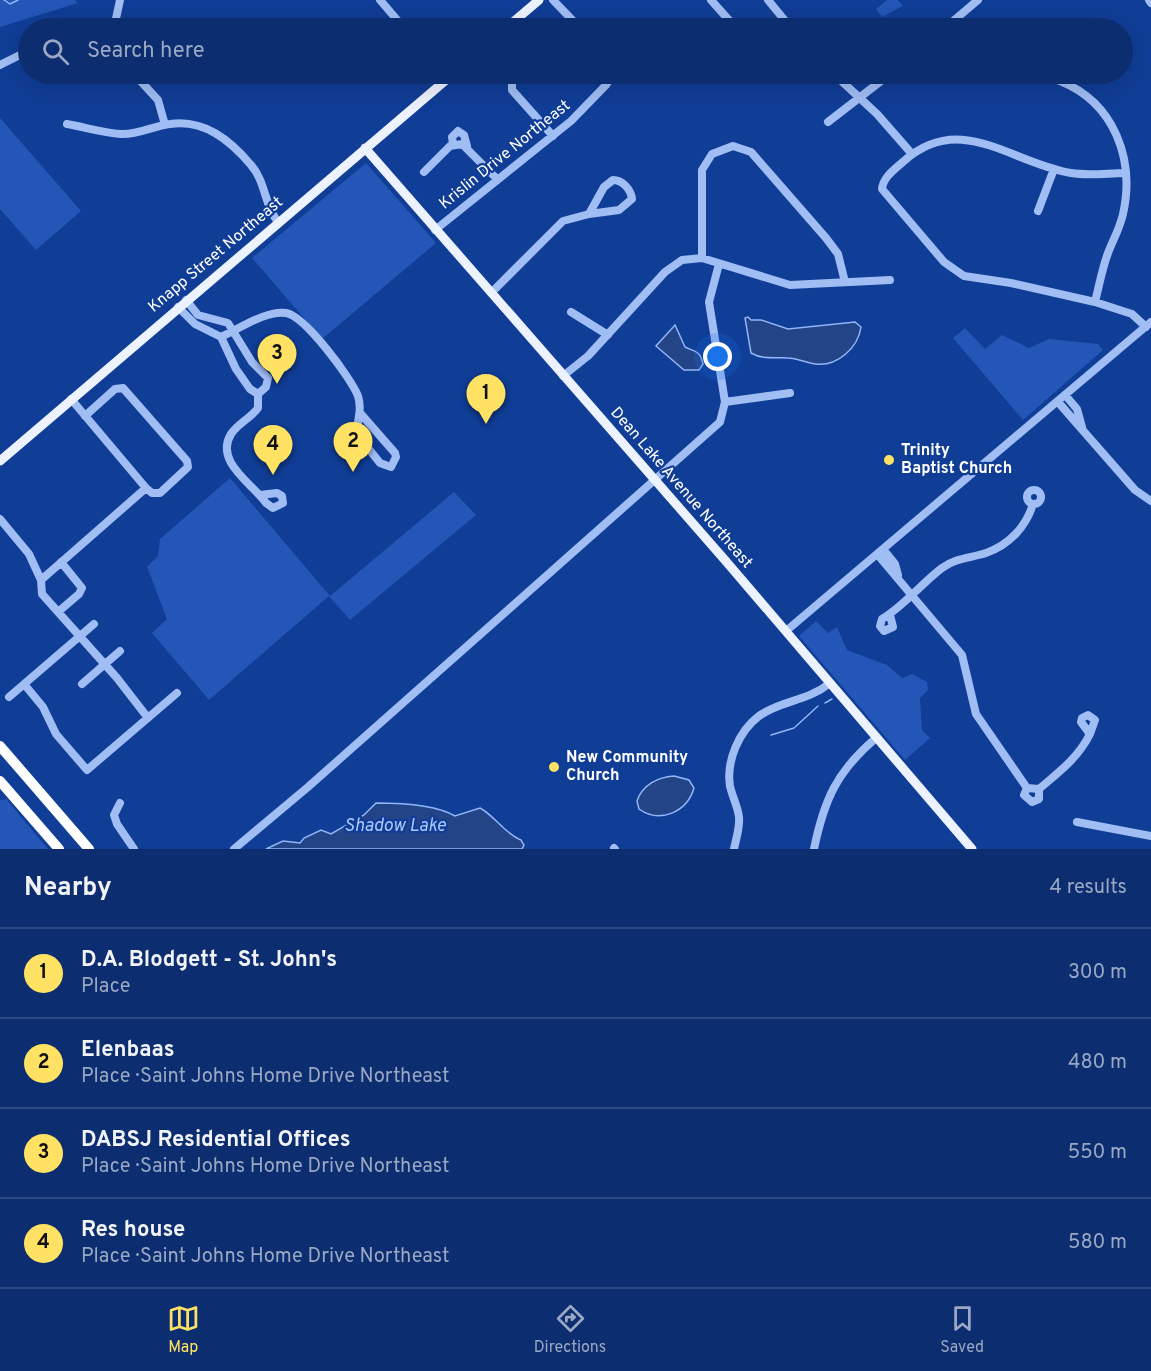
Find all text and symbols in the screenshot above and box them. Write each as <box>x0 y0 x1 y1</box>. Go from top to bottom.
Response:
search box <box>18 18 1133 84</box>
icon: search <box>39 35 72 68</box>
text: Search here <box>87 38 205 65</box>
street label: Krislin Drive Northeast <box>435 96 575 214</box>
street label: Knapp Street Northeast <box>145 193 287 317</box>
pin: 3 <box>258 334 296 384</box>
your location <box>703 342 732 371</box>
pin: 1 <box>466 374 506 424</box>
street label: Dean Lake Avenue Northeast <box>606 403 756 573</box>
pin: 2 <box>334 422 372 472</box>
pin: 4 <box>254 426 292 475</box>
place label: Trinity Baptist Church <box>901 441 1012 479</box>
marker: Trinity Baptist Church <box>882 453 896 467</box>
place label: New Community Church <box>566 748 688 786</box>
marker: New Community Church <box>547 760 561 774</box>
water label: Shadow Lake <box>344 815 447 838</box>
text: Nearby <box>24 872 112 905</box>
text: 4 results <box>1050 875 1127 901</box>
text: D.A. Blodgett - St. John's <box>81 947 337 974</box>
text: 1 <box>40 960 48 986</box>
text: 300 m <box>1068 960 1127 986</box>
text: Place <box>81 974 131 1000</box>
text: Elenbaas <box>81 1037 175 1064</box>
text: 2 <box>37 1050 50 1076</box>
text: 480 m <box>1068 1050 1127 1076</box>
text: Place · Saint Johns Home Drive Northeast <box>81 1064 450 1090</box>
text: DABSJ Residential Offices <box>81 1127 351 1154</box>
text: 3 <box>38 1140 50 1166</box>
text: 550 m <box>1068 1140 1127 1166</box>
text: Place · Saint Johns Home Drive Northeast <box>81 1154 450 1180</box>
text: Res house <box>81 1217 185 1244</box>
text: 4 <box>37 1230 50 1256</box>
text: 580 m <box>1068 1230 1127 1256</box>
text: Place · Saint Johns Home Drive Northeast <box>81 1244 450 1270</box>
tab: Map <box>167 1302 200 1358</box>
tab: Directions <box>534 1302 606 1358</box>
tab: Saved <box>940 1302 984 1358</box>

